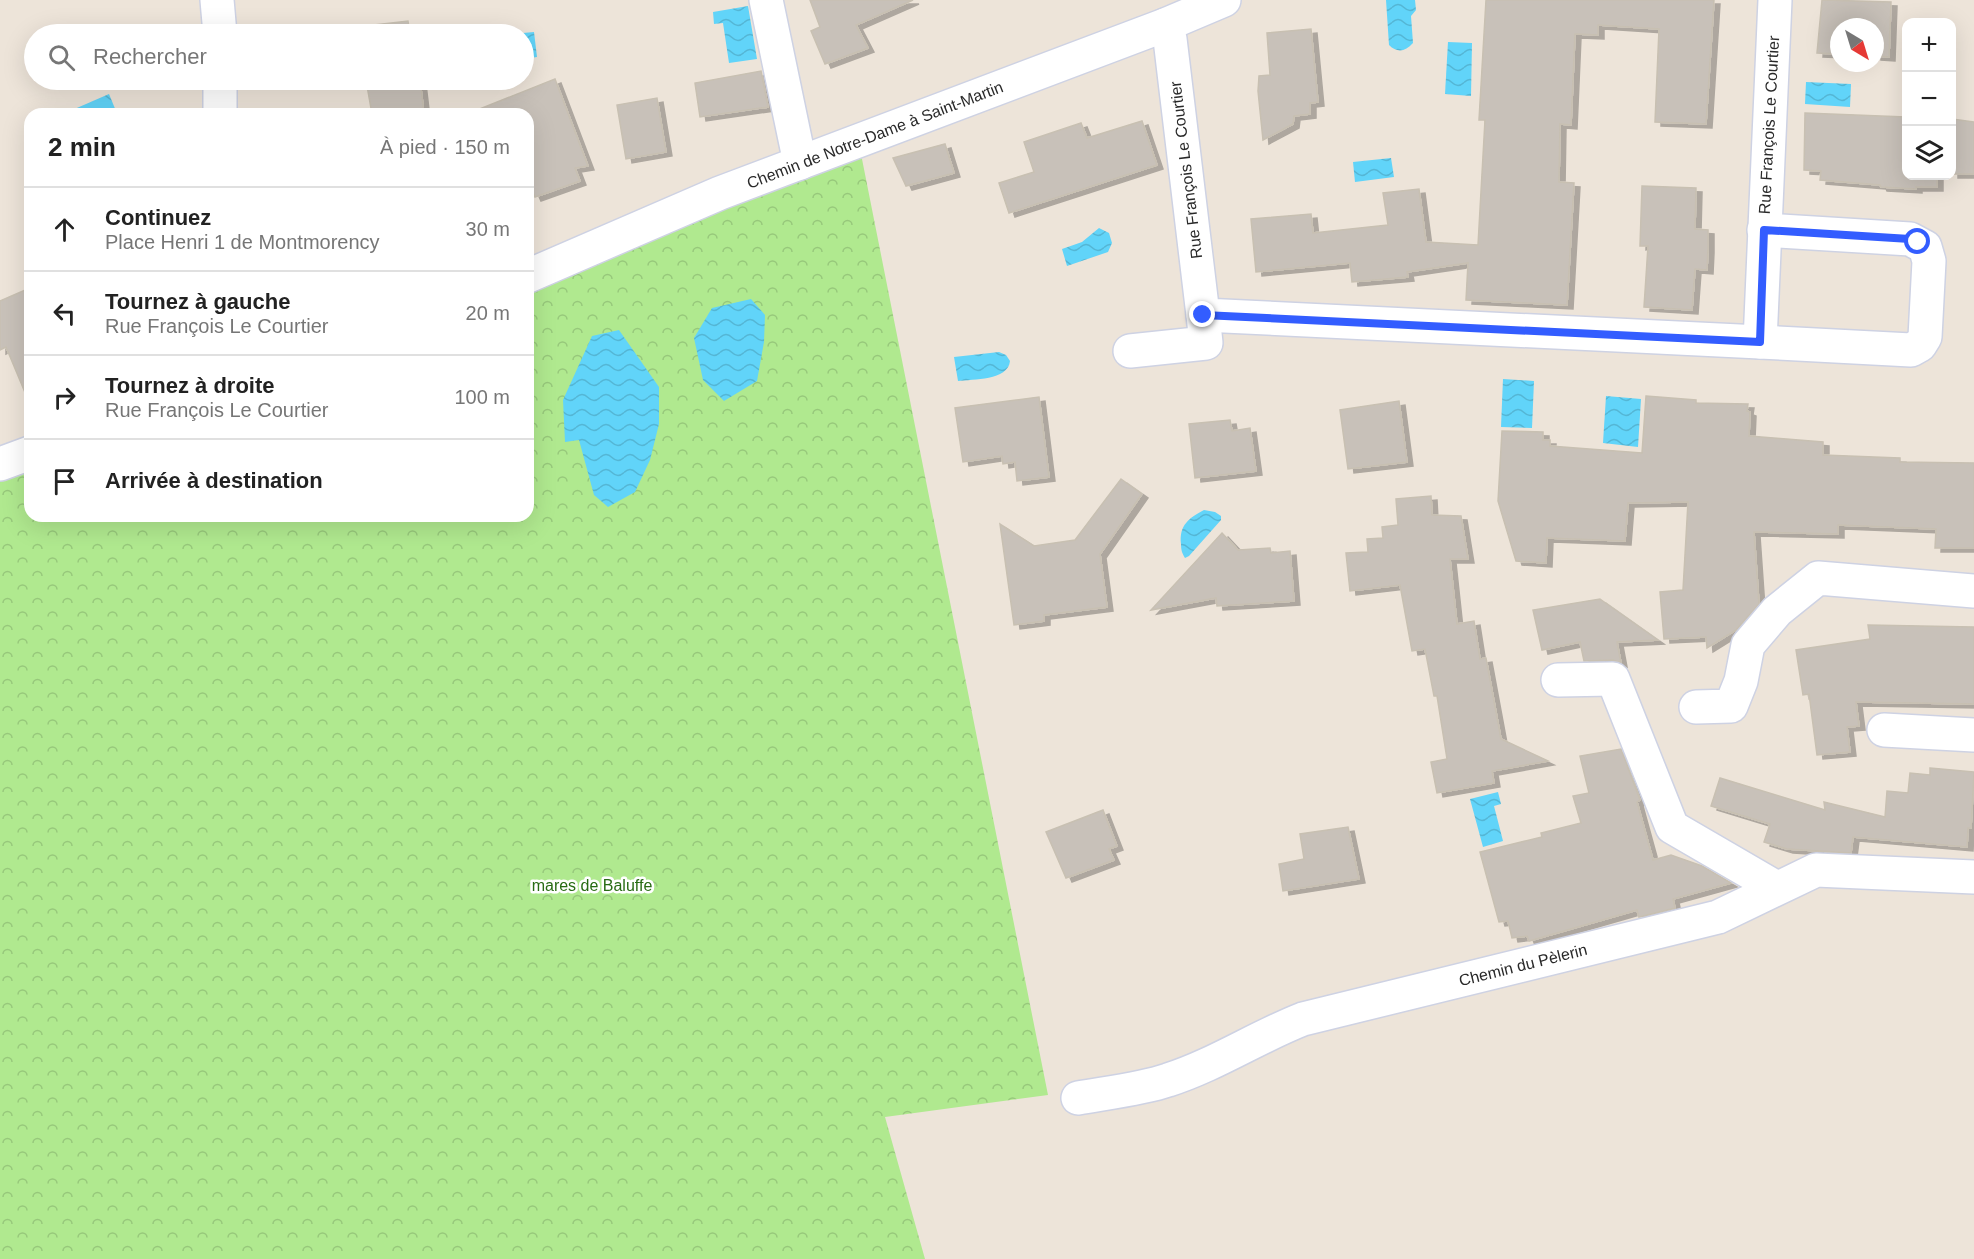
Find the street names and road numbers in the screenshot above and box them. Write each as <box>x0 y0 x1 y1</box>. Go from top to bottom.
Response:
street label: Rue François Le Courtier <box>1756 35 1782 215</box>
street label: Chemin de Notre-Dame à Saint-Martin <box>745 78 1005 192</box>
street label: Rue François Le Courtier <box>1167 80 1205 260</box>
street label: Chemin du Pèlerin <box>1457 941 1589 989</box>

